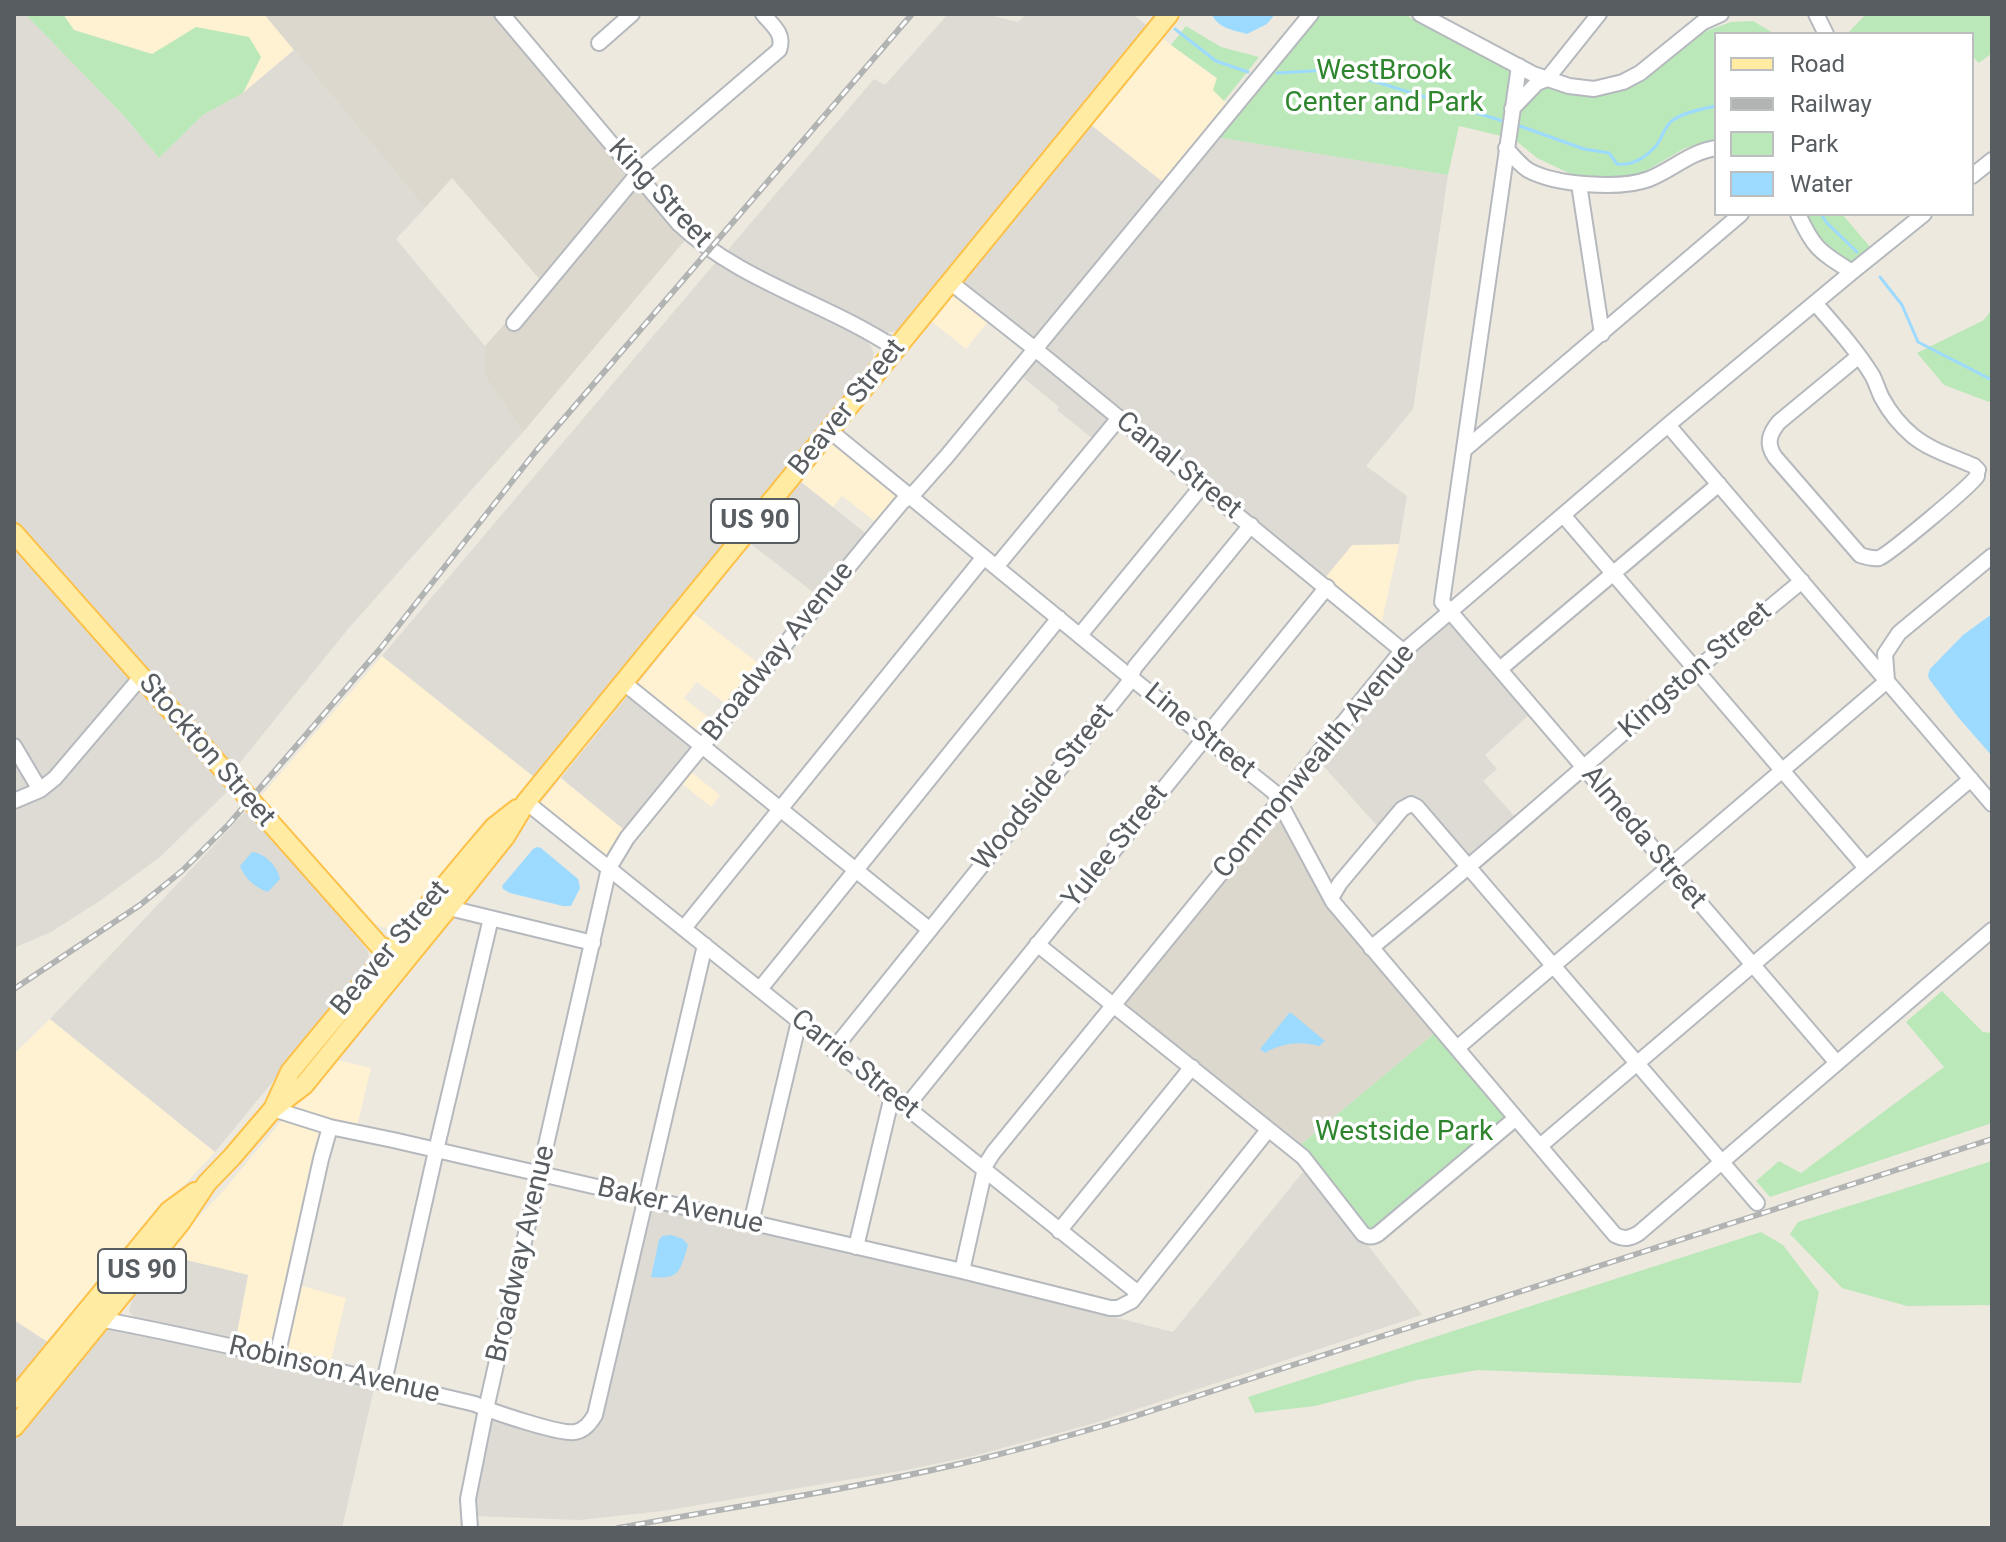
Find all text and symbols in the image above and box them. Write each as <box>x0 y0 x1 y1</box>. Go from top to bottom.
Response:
legend <box>1714 32 1974 216</box>
text: Road <box>1790 50 1845 78</box>
park label: WestBrook Center and Park <box>1285 55 1483 121</box>
text: Railway <box>1790 90 1872 118</box>
text: Park <box>1790 130 1838 158</box>
street label: King Street <box>600 133 718 255</box>
text: Water <box>1790 170 1853 198</box>
street label: Beaver Street <box>783 333 913 483</box>
street label: Canal Street <box>1108 405 1248 527</box>
road number: US 90 <box>711 499 799 543</box>
street label: Broadway Avenue <box>696 555 862 749</box>
street label: Kingston Street <box>1613 596 1779 746</box>
street label: Commonwealth Avenue <box>1207 638 1423 886</box>
street label: Stockton Street <box>131 668 281 834</box>
street label: Line Street <box>1137 677 1261 787</box>
street label: Woodside Street <box>966 698 1122 878</box>
street label: Almeda Street <box>1573 760 1713 916</box>
street label: Yulee Street <box>1056 779 1176 915</box>
street label: Beaver Street <box>325 875 457 1023</box>
street label: Carrie Street <box>783 1003 925 1127</box>
park label: Westside Park <box>1315 1116 1493 1150</box>
street label: Broadway Avenue <box>481 1142 563 1366</box>
street label: Baker Avenue <box>594 1172 766 1242</box>
road number: US 90 <box>98 1249 186 1293</box>
street label: Robinson Avenue <box>225 1330 443 1412</box>

